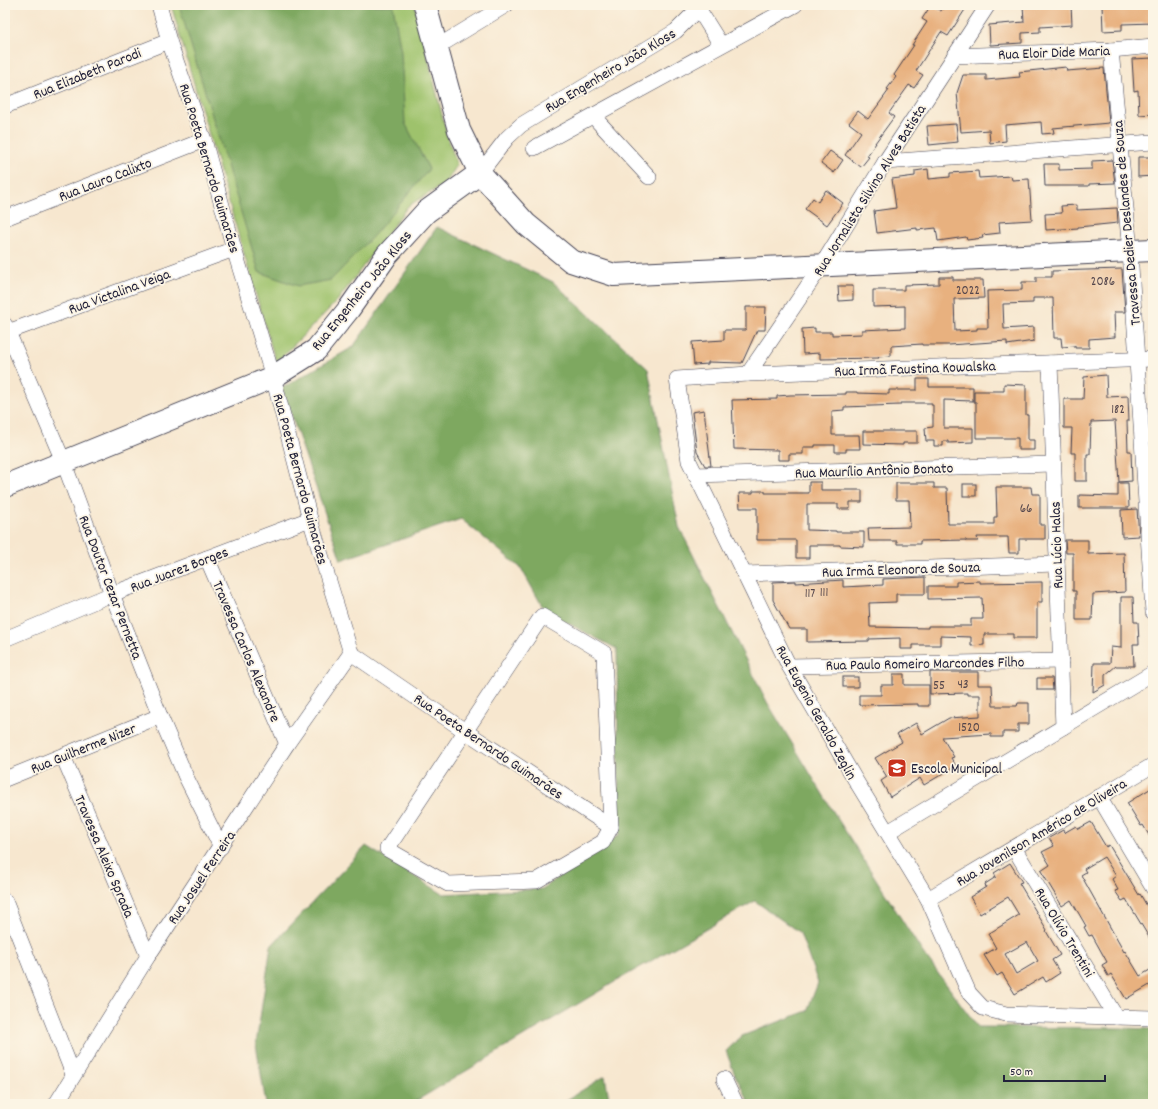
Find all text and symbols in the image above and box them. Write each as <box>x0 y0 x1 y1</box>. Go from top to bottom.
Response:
street label: Rua Engenheiro João Kloss <box>541 24 681 120</box>
street label: Rua Eloir Dide Maria <box>998 41 1111 67</box>
street label: Rua Elizabeth Parodi <box>30 43 145 107</box>
street label: Rua Poeta Bernardo Guimarães <box>172 81 244 256</box>
street label: Rua Jornalista Silvino Alves Batista <box>809 100 933 281</box>
street label: Travessa Dedier Deslandes de Souza <box>1108 119 1148 326</box>
street label: Rua Lauro Calixto <box>56 153 156 209</box>
street label: Rua Engenheiro João Kloss <box>307 226 418 356</box>
street label: Rua Victalina Veiga <box>66 264 174 321</box>
house number: 2086 <box>1091 273 1115 292</box>
house number: 2022 <box>956 282 980 301</box>
street label: Rua Irmã Faustina Kowalska <box>834 356 997 384</box>
street label: Rua Poeta Bernardo Guimarães <box>266 391 333 568</box>
house number: 182 <box>1111 401 1125 420</box>
street label: Rua Maurílio Antônio Bonato <box>795 458 954 486</box>
house number: 66 <box>1020 500 1032 519</box>
street label: Rua Lúcio Halas <box>1045 501 1071 589</box>
street label: Rua Doutor Cezar Pernetta <box>72 513 147 664</box>
street label: Rua Juarez Borges <box>128 542 232 600</box>
street label: Rua Irmã Eleonora de Souza <box>821 557 982 585</box>
street label: Travessa Carlos Alexandre <box>205 578 285 726</box>
house number: 111 <box>820 584 828 603</box>
house number: 117 <box>805 585 815 604</box>
street label: Rua Eugenio Geraldo Zeglin <box>769 642 862 784</box>
street label: Rua Paulo Romeiro Marcondes Filho <box>826 652 1025 678</box>
house number: 43 <box>957 676 969 695</box>
house number: 55 <box>933 677 945 696</box>
street label: Rua Poeta Bernardo Guimarães <box>409 689 567 806</box>
street label: Rua Guilherme Nizer <box>28 719 140 781</box>
house number: 1520 <box>958 719 980 738</box>
school or university icon: Escola Municipal <box>886 757 908 779</box>
place label: Escola Municipal <box>911 759 1003 781</box>
street label: Rua Jovenilson Américo de Oliveira <box>953 773 1132 893</box>
street label: Travessa Aleixo Sprada <box>67 792 139 923</box>
street label: Rua Josuel Ferreira <box>163 826 243 930</box>
street label: Rua Olívio Trentini <box>1028 884 1099 982</box>
scale bar <box>1004 1057 1105 1083</box>
text: 50 m <box>1010 1064 1033 1081</box>

